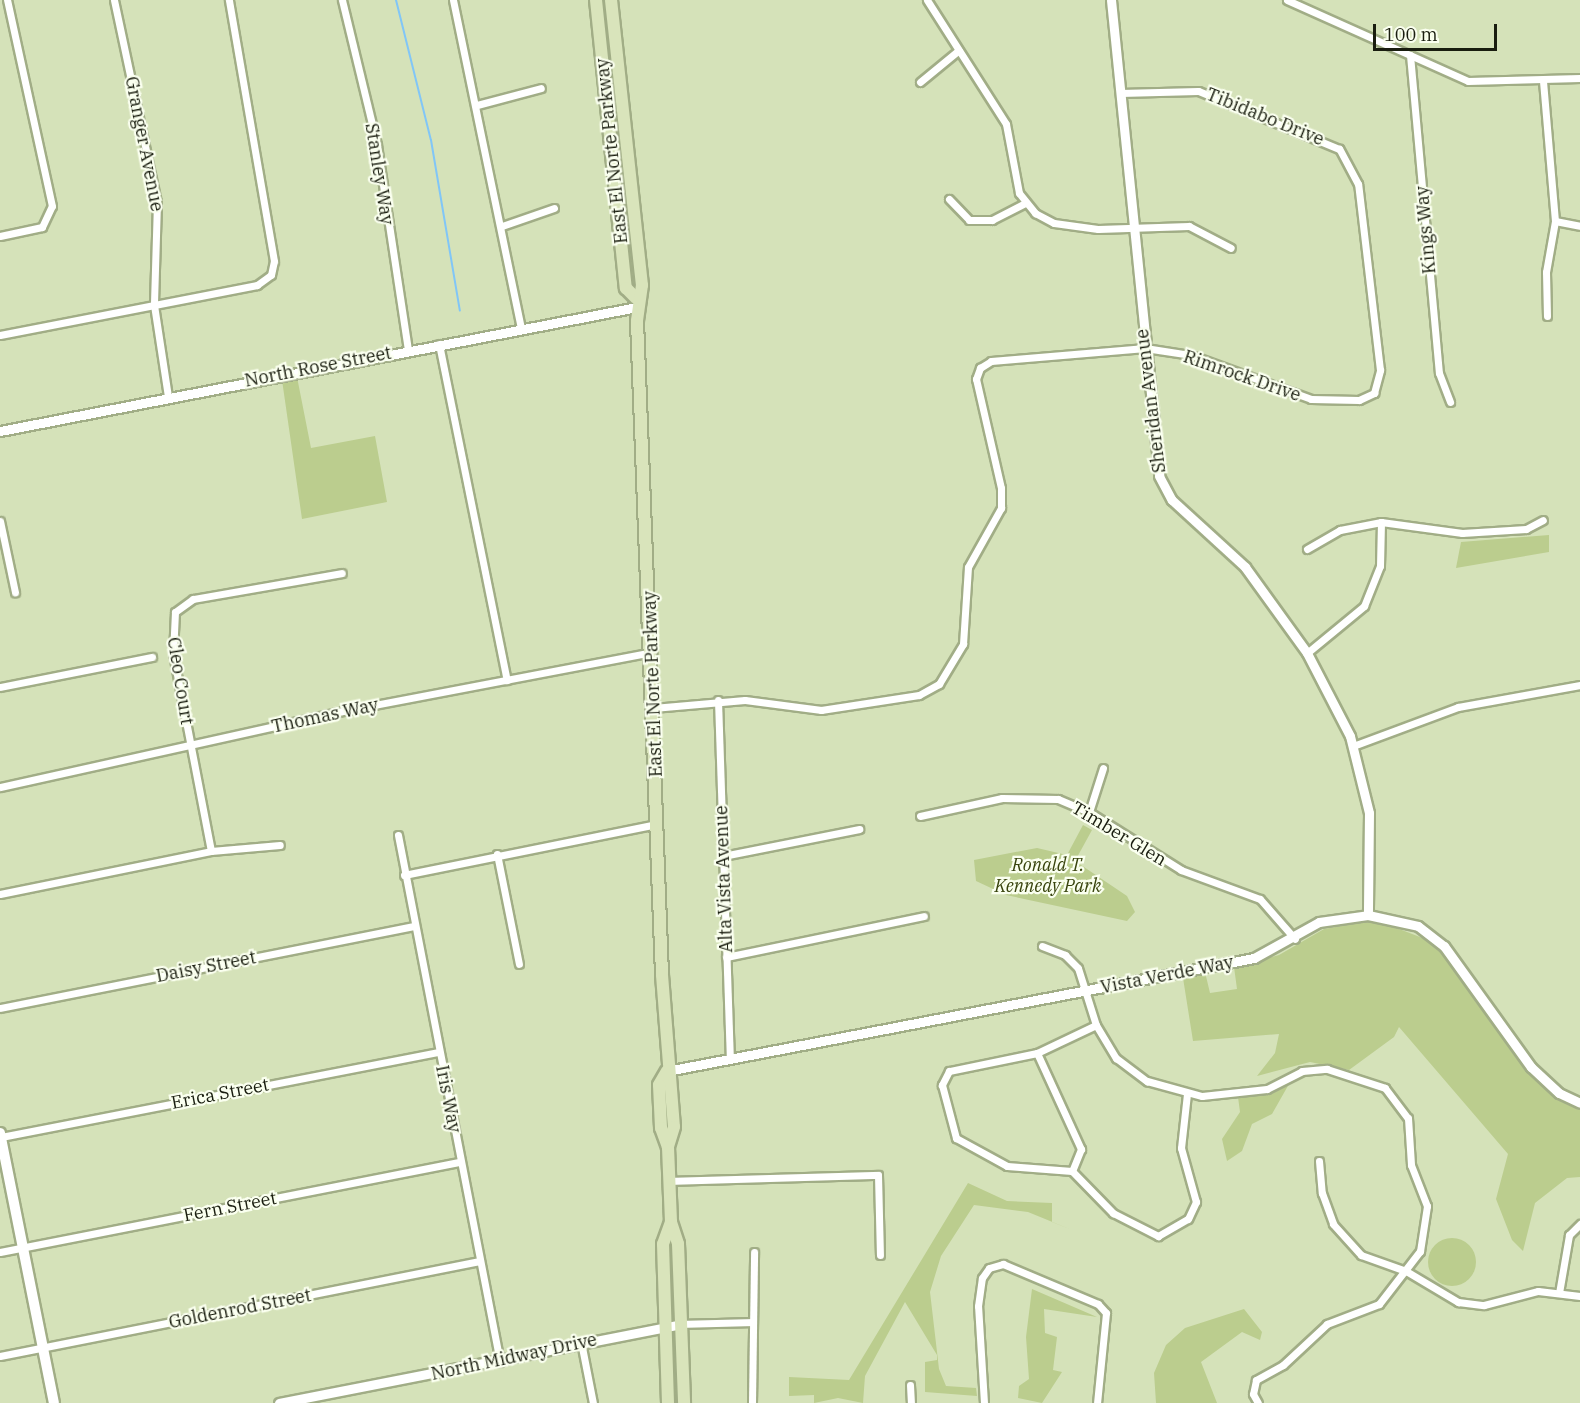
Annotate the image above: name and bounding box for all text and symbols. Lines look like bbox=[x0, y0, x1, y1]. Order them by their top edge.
scale bar bbox=[1376, 12, 1500, 50]
text: 100 m bbox=[1384, 23, 1438, 46]
street label: East El Norte Parkway bbox=[592, 57, 632, 245]
street label: Granger Avenue bbox=[120, 75, 168, 213]
street label: Tibidabo Drive bbox=[1203, 84, 1327, 150]
street label: Stanley Way bbox=[360, 122, 398, 226]
street label: Kings Way bbox=[1411, 185, 1441, 275]
street label: Sheridan Avenue bbox=[1131, 328, 1171, 474]
street label: North Rose Street bbox=[243, 342, 393, 392]
street label: Rimrock Drive bbox=[1181, 346, 1303, 406]
street label: East El Norte Parkway bbox=[639, 590, 667, 778]
street label: Cleo Court bbox=[162, 636, 198, 726]
street label: Thomas Way bbox=[270, 694, 380, 738]
street label: Timber Glen bbox=[1068, 797, 1170, 871]
street label: Alta Vista Avenue bbox=[711, 805, 737, 953]
park label: Ronald T. Kennedy Park bbox=[995, 855, 1101, 898]
street label: Daisy Street bbox=[154, 947, 258, 987]
street label: Vista Verde Way bbox=[1099, 951, 1235, 999]
street label: Iris Way bbox=[431, 1063, 465, 1135]
street label: Erica Street bbox=[169, 1074, 271, 1114]
street label: Fern Street bbox=[182, 1187, 278, 1227]
street label: Goldenrod Street bbox=[167, 1285, 313, 1333]
street label: North Midway Drive bbox=[429, 1329, 599, 1385]

